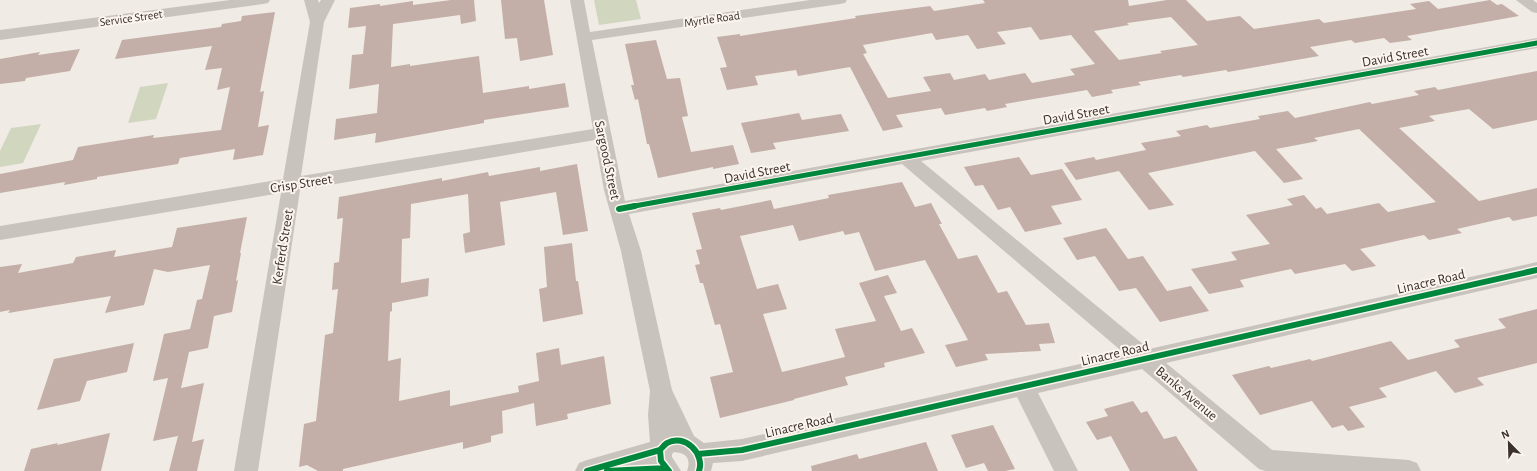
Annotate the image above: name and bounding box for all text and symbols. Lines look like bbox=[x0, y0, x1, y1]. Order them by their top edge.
street label: Service Street bbox=[99, 8, 163, 28]
street label: Myrtle Road bbox=[683, 9, 741, 30]
street label: David Street bbox=[1361, 44, 1430, 70]
street label: David Street bbox=[1042, 102, 1111, 128]
street label: Sargood Street bbox=[592, 119, 622, 201]
street label: David Street bbox=[723, 160, 792, 186]
street label: Crisp Street bbox=[269, 172, 334, 196]
street label: Kerferd Street bbox=[270, 208, 296, 286]
street label: Linacre Road bbox=[1396, 267, 1467, 297]
street label: Linacre Road bbox=[1080, 339, 1151, 369]
street label: Banks Avenue bbox=[1153, 364, 1220, 423]
street label: Linacre Road bbox=[764, 411, 835, 441]
north arrow bbox=[1489, 423, 1529, 463]
text: N bbox=[1500, 428, 1511, 441]

